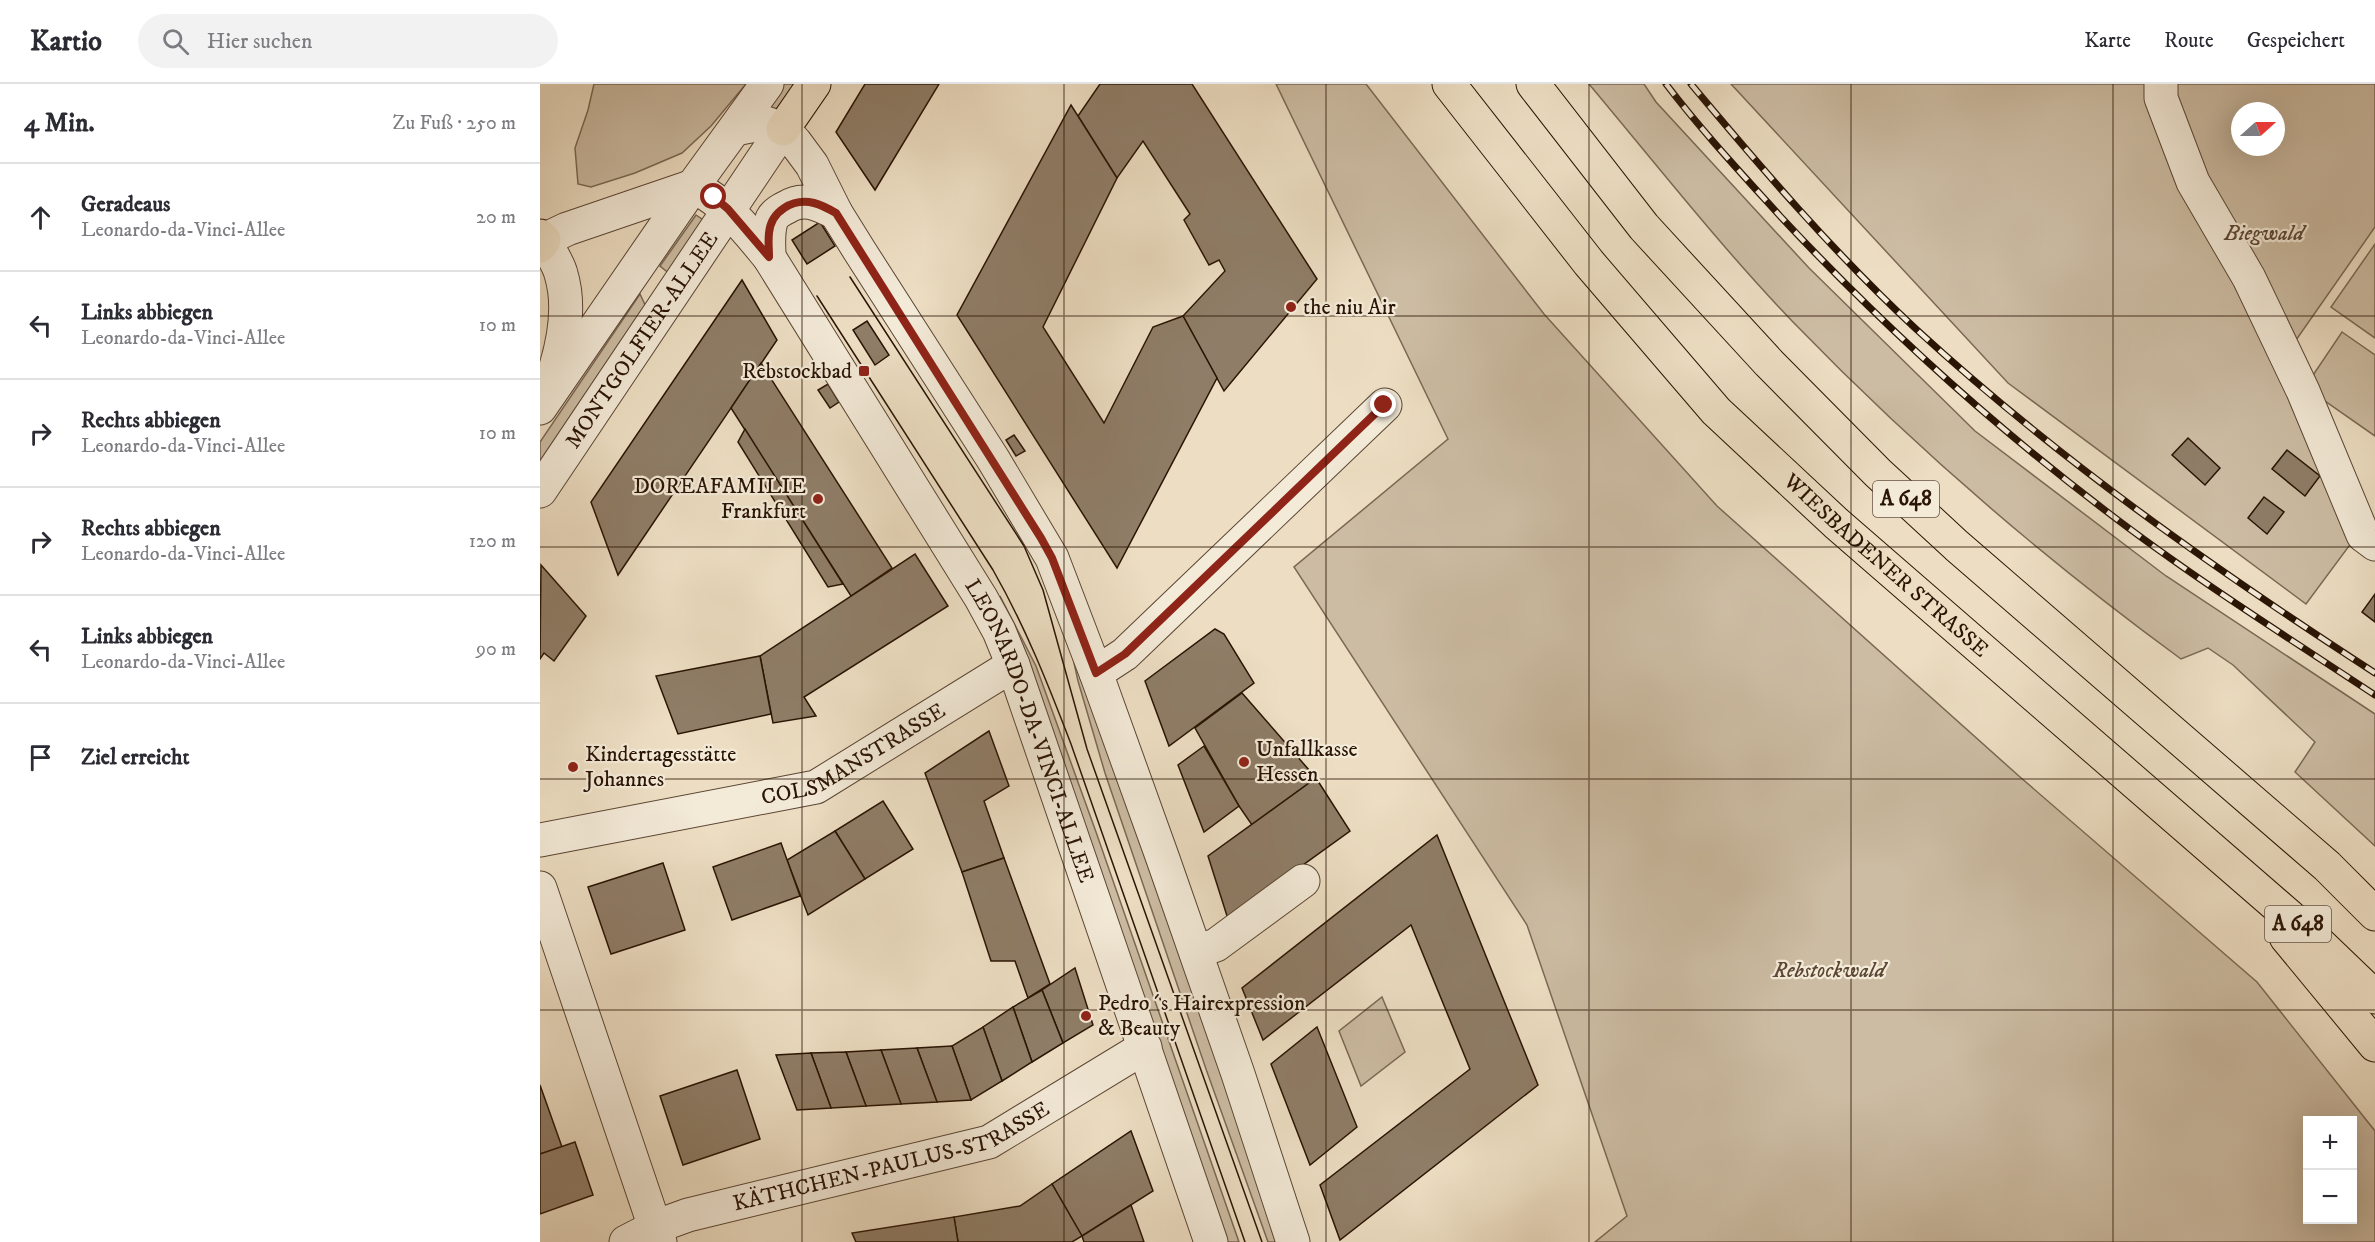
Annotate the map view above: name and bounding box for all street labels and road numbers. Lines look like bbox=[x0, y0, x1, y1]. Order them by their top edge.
street label: MONTGOLFIER-ALLEE bbox=[559, 226, 724, 453]
street label: WIESBADENER STRASSE bbox=[1777, 467, 1994, 663]
road number: A 648 bbox=[1873, 481, 1939, 517]
street label: LEONARDO-DA-VINCI-ALLEE bbox=[959, 574, 1100, 886]
street label: COLSMANSTRASSE bbox=[759, 697, 950, 811]
road number: A 648 bbox=[2265, 906, 2331, 942]
street label: KÄTHCHEN-PAULUS-STRASSE bbox=[730, 1095, 1054, 1217]

